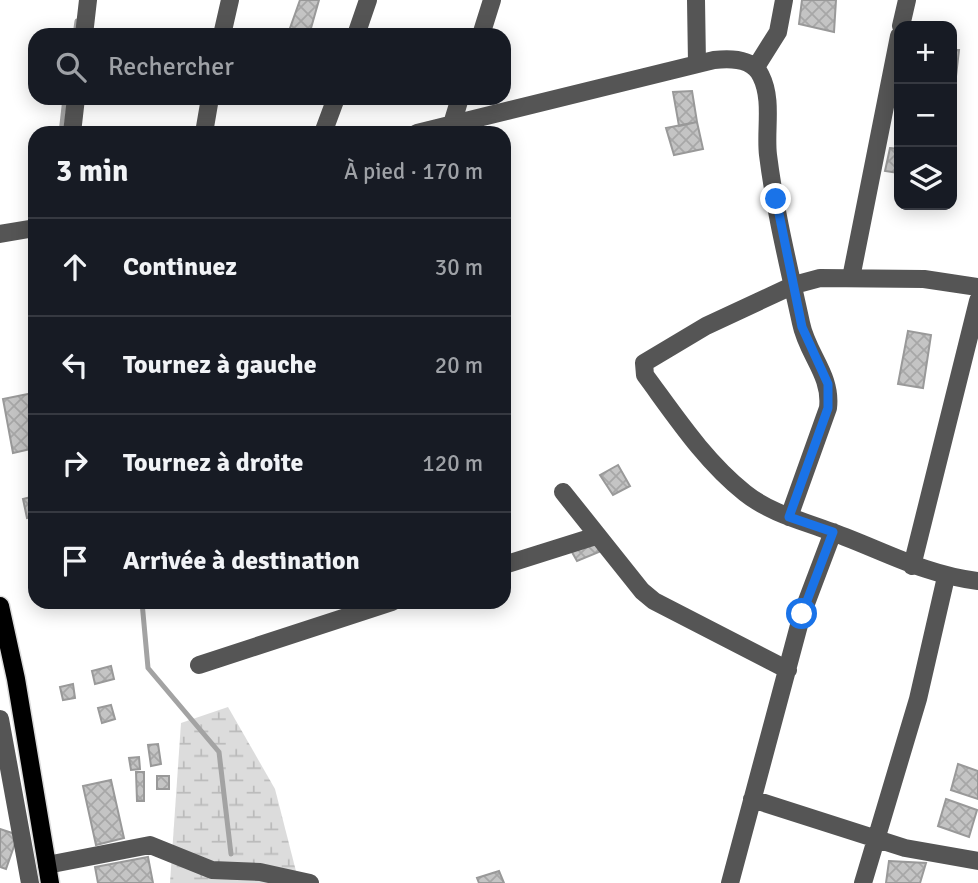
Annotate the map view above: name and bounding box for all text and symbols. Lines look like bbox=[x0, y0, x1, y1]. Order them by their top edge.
map controls bbox=[894, 21, 957, 210]
button: + bbox=[894, 21, 957, 84]
search box bbox=[28, 28, 511, 105]
icon: search bbox=[52, 48, 90, 86]
text: Rechercher bbox=[108, 51, 234, 83]
button: − bbox=[894, 84, 957, 147]
button: layers bbox=[894, 147, 957, 210]
text: 3 min bbox=[56, 153, 128, 190]
text: À pied · 170 m bbox=[344, 157, 483, 186]
route end bbox=[760, 183, 791, 214]
icon: ahead bbox=[56, 248, 94, 286]
text: Continuez bbox=[123, 251, 237, 283]
text: 30 m bbox=[435, 253, 483, 282]
icon: left bbox=[56, 346, 94, 384]
text: Tournez à gauche bbox=[123, 349, 317, 381]
text: 20 m bbox=[435, 351, 483, 380]
icon: right bbox=[56, 444, 94, 482]
text: Tournez à droite bbox=[123, 447, 303, 479]
text: 120 m bbox=[422, 449, 483, 478]
icon: arrive bbox=[56, 542, 94, 580]
text: Arrivée à destination bbox=[123, 545, 360, 577]
route start bbox=[786, 598, 817, 629]

